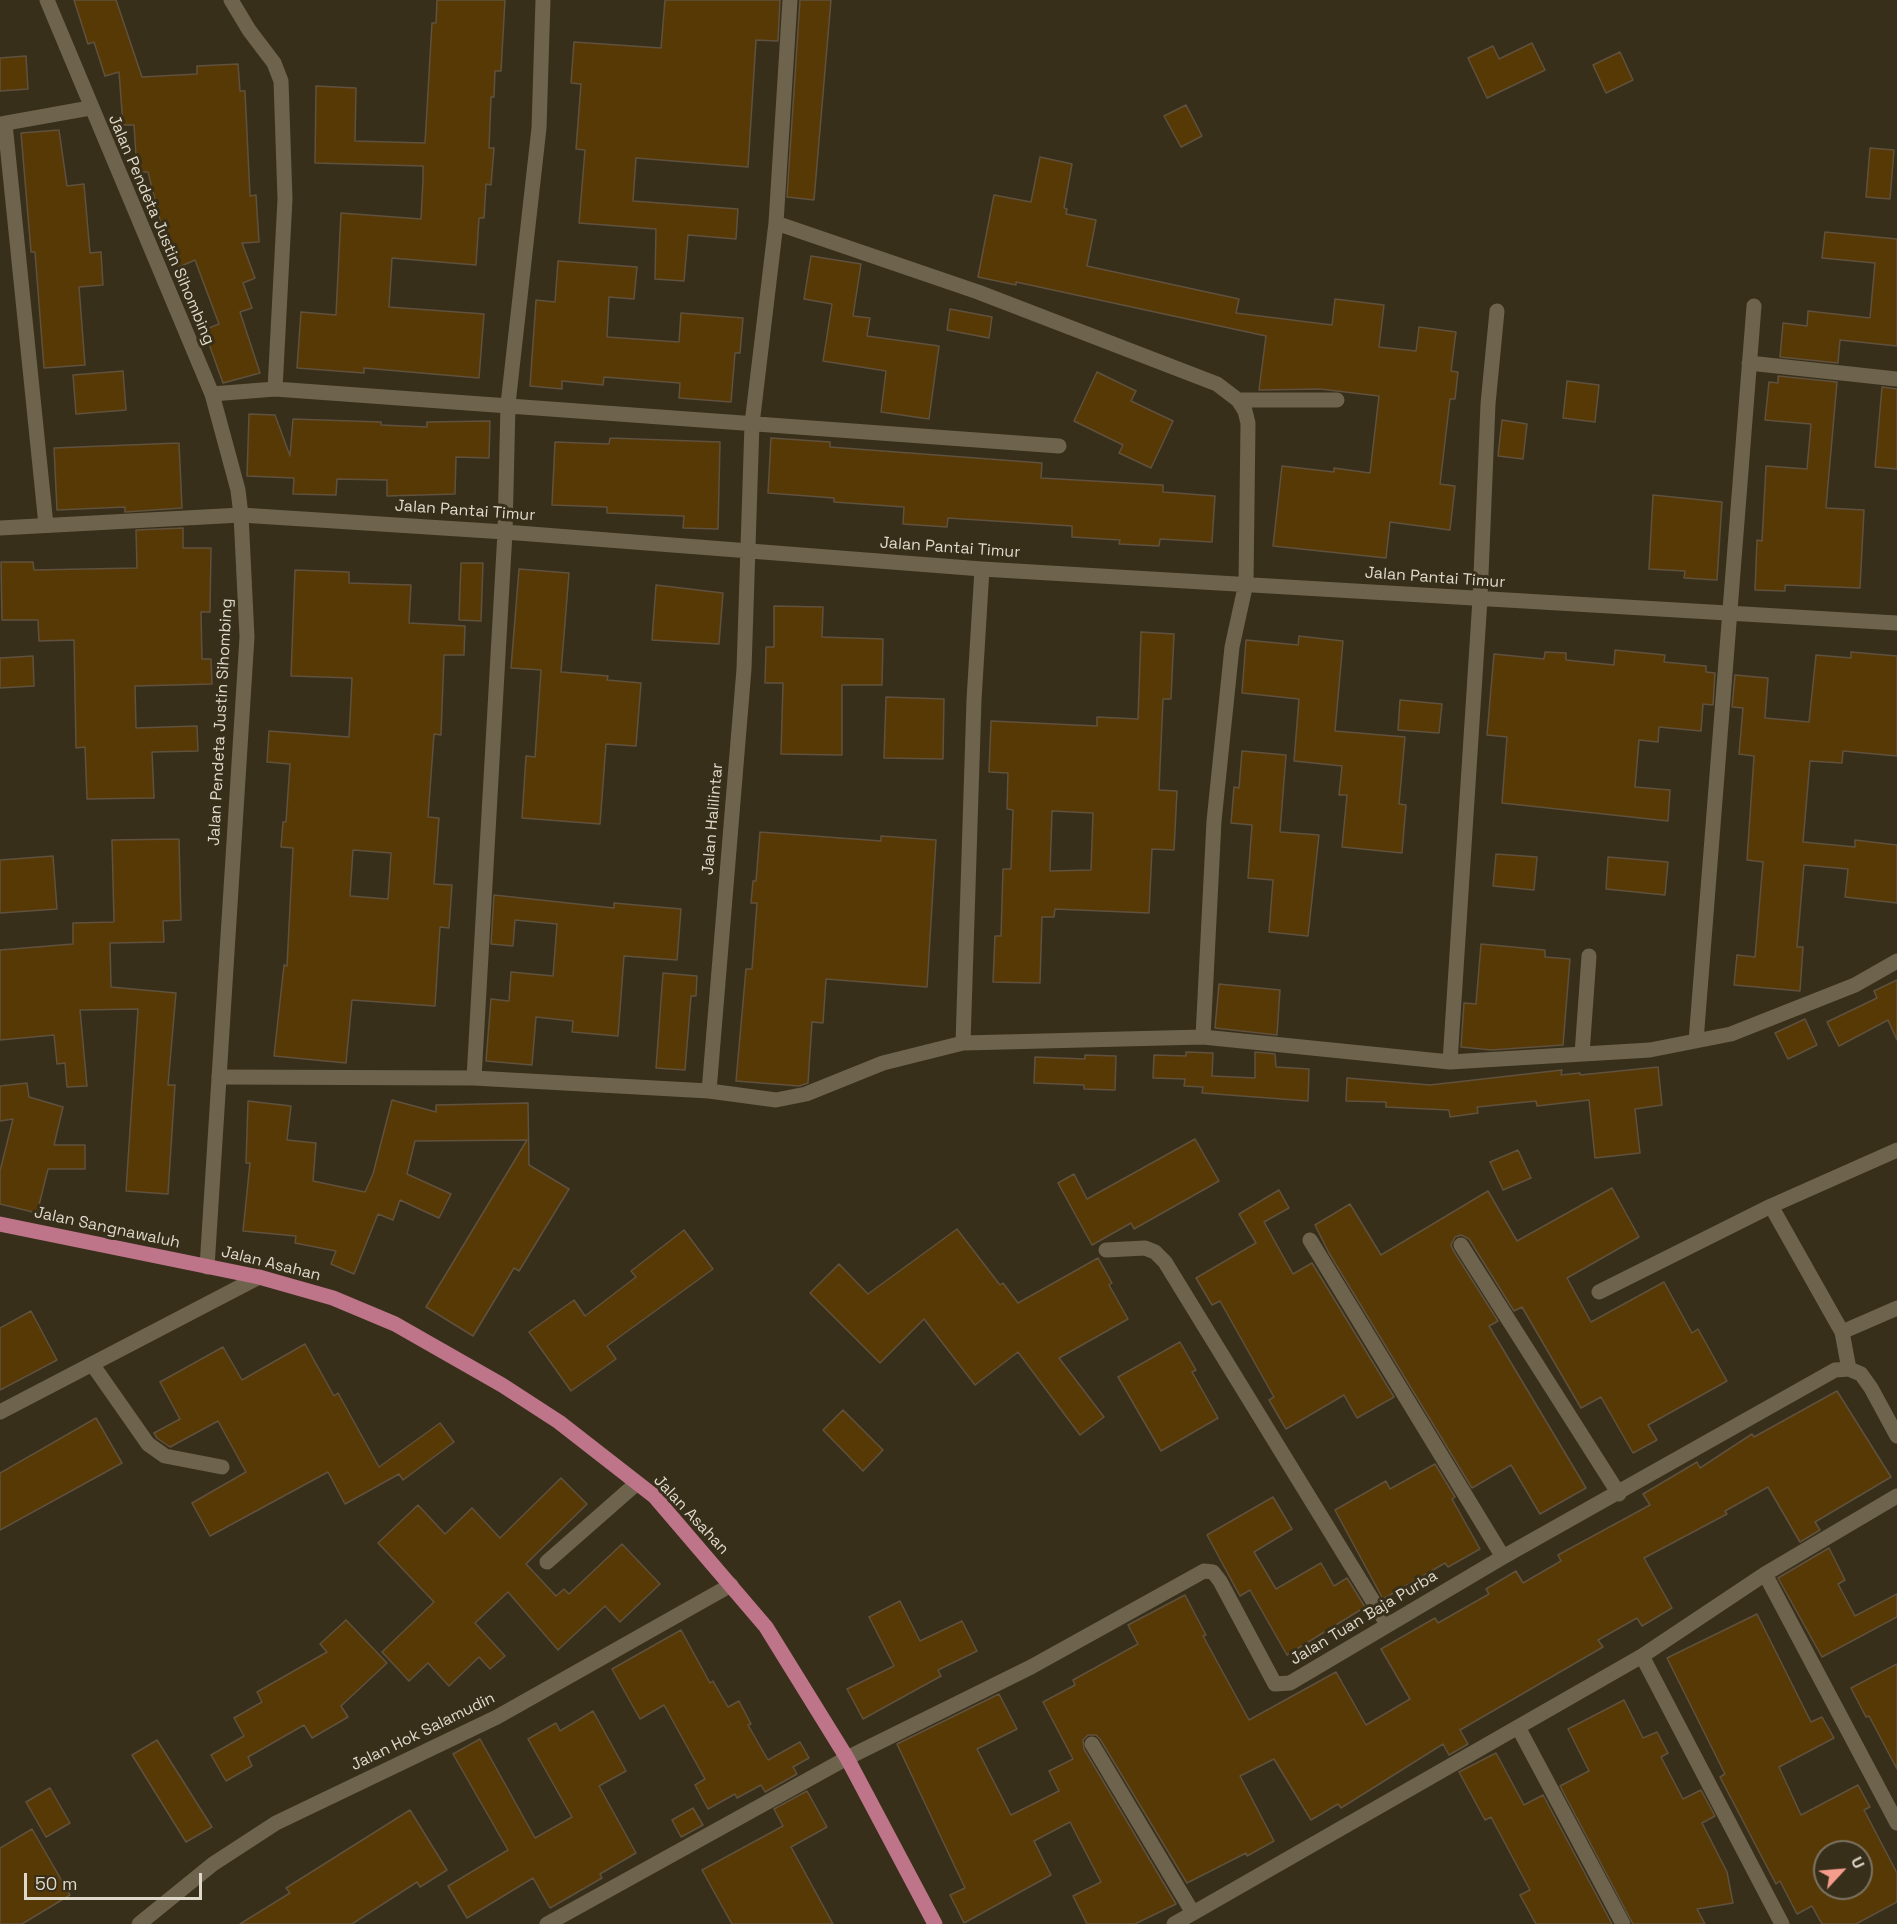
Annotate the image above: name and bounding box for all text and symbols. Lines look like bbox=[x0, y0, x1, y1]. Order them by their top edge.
street label: Jalan Pendeta Justin Sihombing bbox=[104, 112, 218, 348]
street label: Jalan Pantai Timur bbox=[394, 497, 536, 525]
street label: Jalan Pantai Timur bbox=[879, 534, 1021, 562]
street label: Jalan Pantai Timur bbox=[1364, 564, 1506, 592]
street label: Jalan Pendeta Justin Sihombing bbox=[205, 598, 237, 846]
street label: Jalan Halilintar bbox=[699, 762, 727, 876]
street label: Jalan Sangnawaluh bbox=[32, 1203, 182, 1253]
street label: Jalan Asahan bbox=[219, 1242, 323, 1286]
street label: Jalan Asahan bbox=[649, 1471, 733, 1559]
street label: Jalan Tuan Baja Purba bbox=[1287, 1566, 1441, 1670]
street label: Jalan Hok Salamudin bbox=[348, 1689, 498, 1775]
north arrow bbox=[1813, 1840, 1873, 1900]
text: U bbox=[1846, 1853, 1870, 1872]
scale bar bbox=[27, 1861, 206, 1899]
text: 50 m bbox=[35, 1872, 77, 1895]

